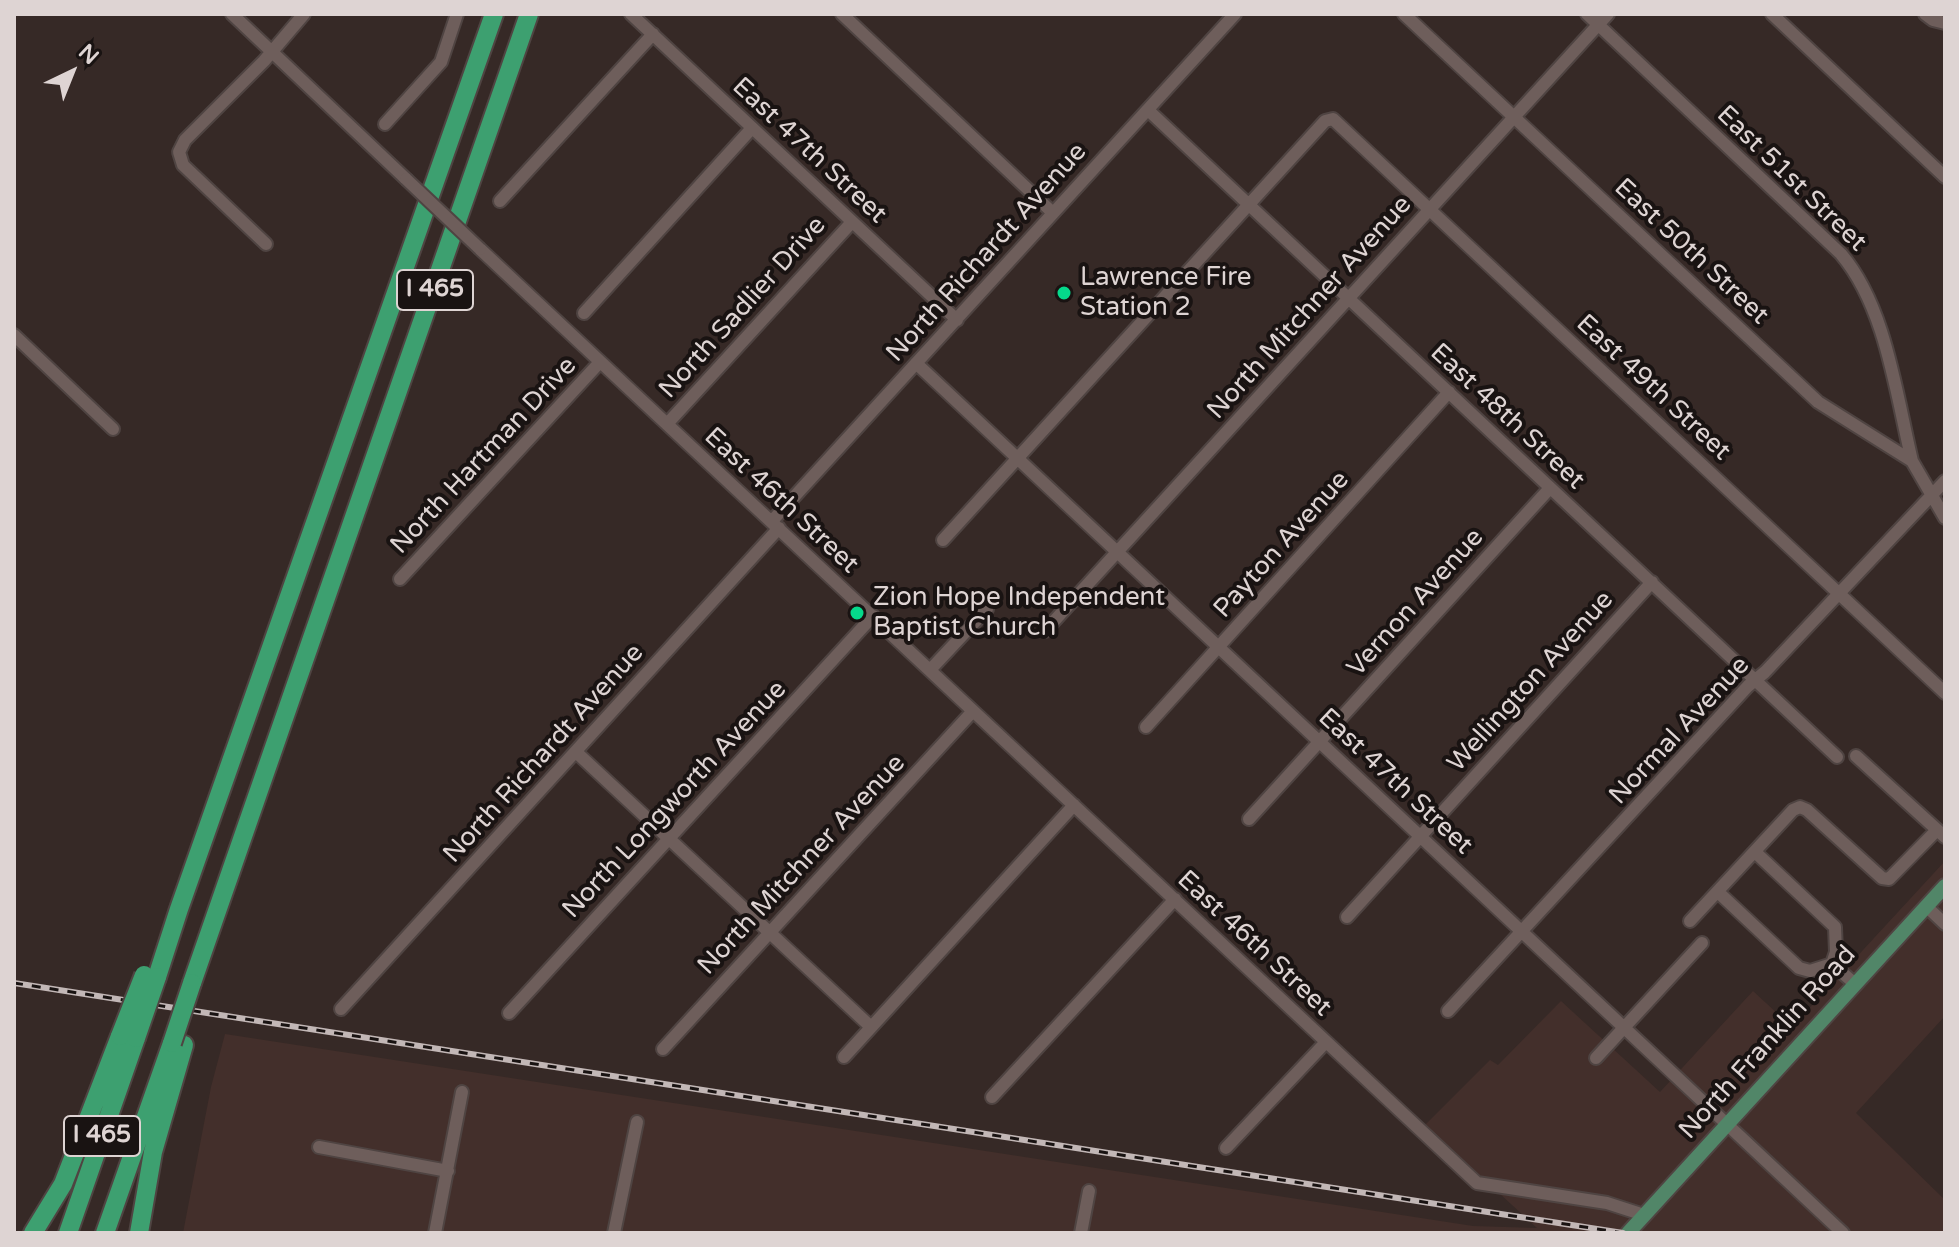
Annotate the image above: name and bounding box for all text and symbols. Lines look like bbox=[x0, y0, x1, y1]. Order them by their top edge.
north arrow bbox=[32, 32, 112, 112]
text: N bbox=[73, 39, 104, 70]
street label: East 47th Street bbox=[725, 72, 893, 230]
street label: East 51st Street bbox=[1710, 100, 1872, 258]
street label: North Richardt Avenue bbox=[880, 137, 1094, 369]
street label: East 50th Street bbox=[1607, 173, 1775, 331]
street label: North Mitchner Avenue bbox=[1201, 190, 1419, 426]
street label: North Sadlier Drive bbox=[653, 211, 833, 405]
place label: Lawrence Fire Station 2 bbox=[1080, 262, 1252, 324]
road number: I 465 bbox=[397, 270, 473, 310]
marker: Lawrence Fire Station 2 bbox=[1055, 284, 1073, 302]
street label: East 49th Street bbox=[1569, 309, 1737, 467]
street label: East 48th Street bbox=[1423, 338, 1591, 496]
street label: North Hartman Drive bbox=[385, 351, 583, 561]
street label: East 46th Street bbox=[697, 422, 865, 580]
street label: Payton Avenue bbox=[1208, 465, 1356, 625]
street label: Vernon Avenue bbox=[1341, 522, 1491, 684]
place label: Zion Hope Independent Baptist Church bbox=[873, 582, 1165, 644]
street label: Wellington Avenue bbox=[1442, 585, 1620, 779]
marker: Zion Hope Independent Baptist Church bbox=[848, 604, 866, 622]
street label: North Richardt Avenue bbox=[437, 638, 651, 870]
street label: Normal Avenue bbox=[1603, 650, 1757, 812]
street label: North Longworth Avenue bbox=[557, 675, 793, 925]
street label: East 47th Street bbox=[1311, 703, 1479, 861]
street label: North Mitchner Avenue bbox=[692, 748, 912, 982]
street label: East 46th Street bbox=[1170, 865, 1338, 1023]
street label: North Franklin Road bbox=[1673, 940, 1863, 1146]
road number: I 465 bbox=[64, 1116, 140, 1156]

